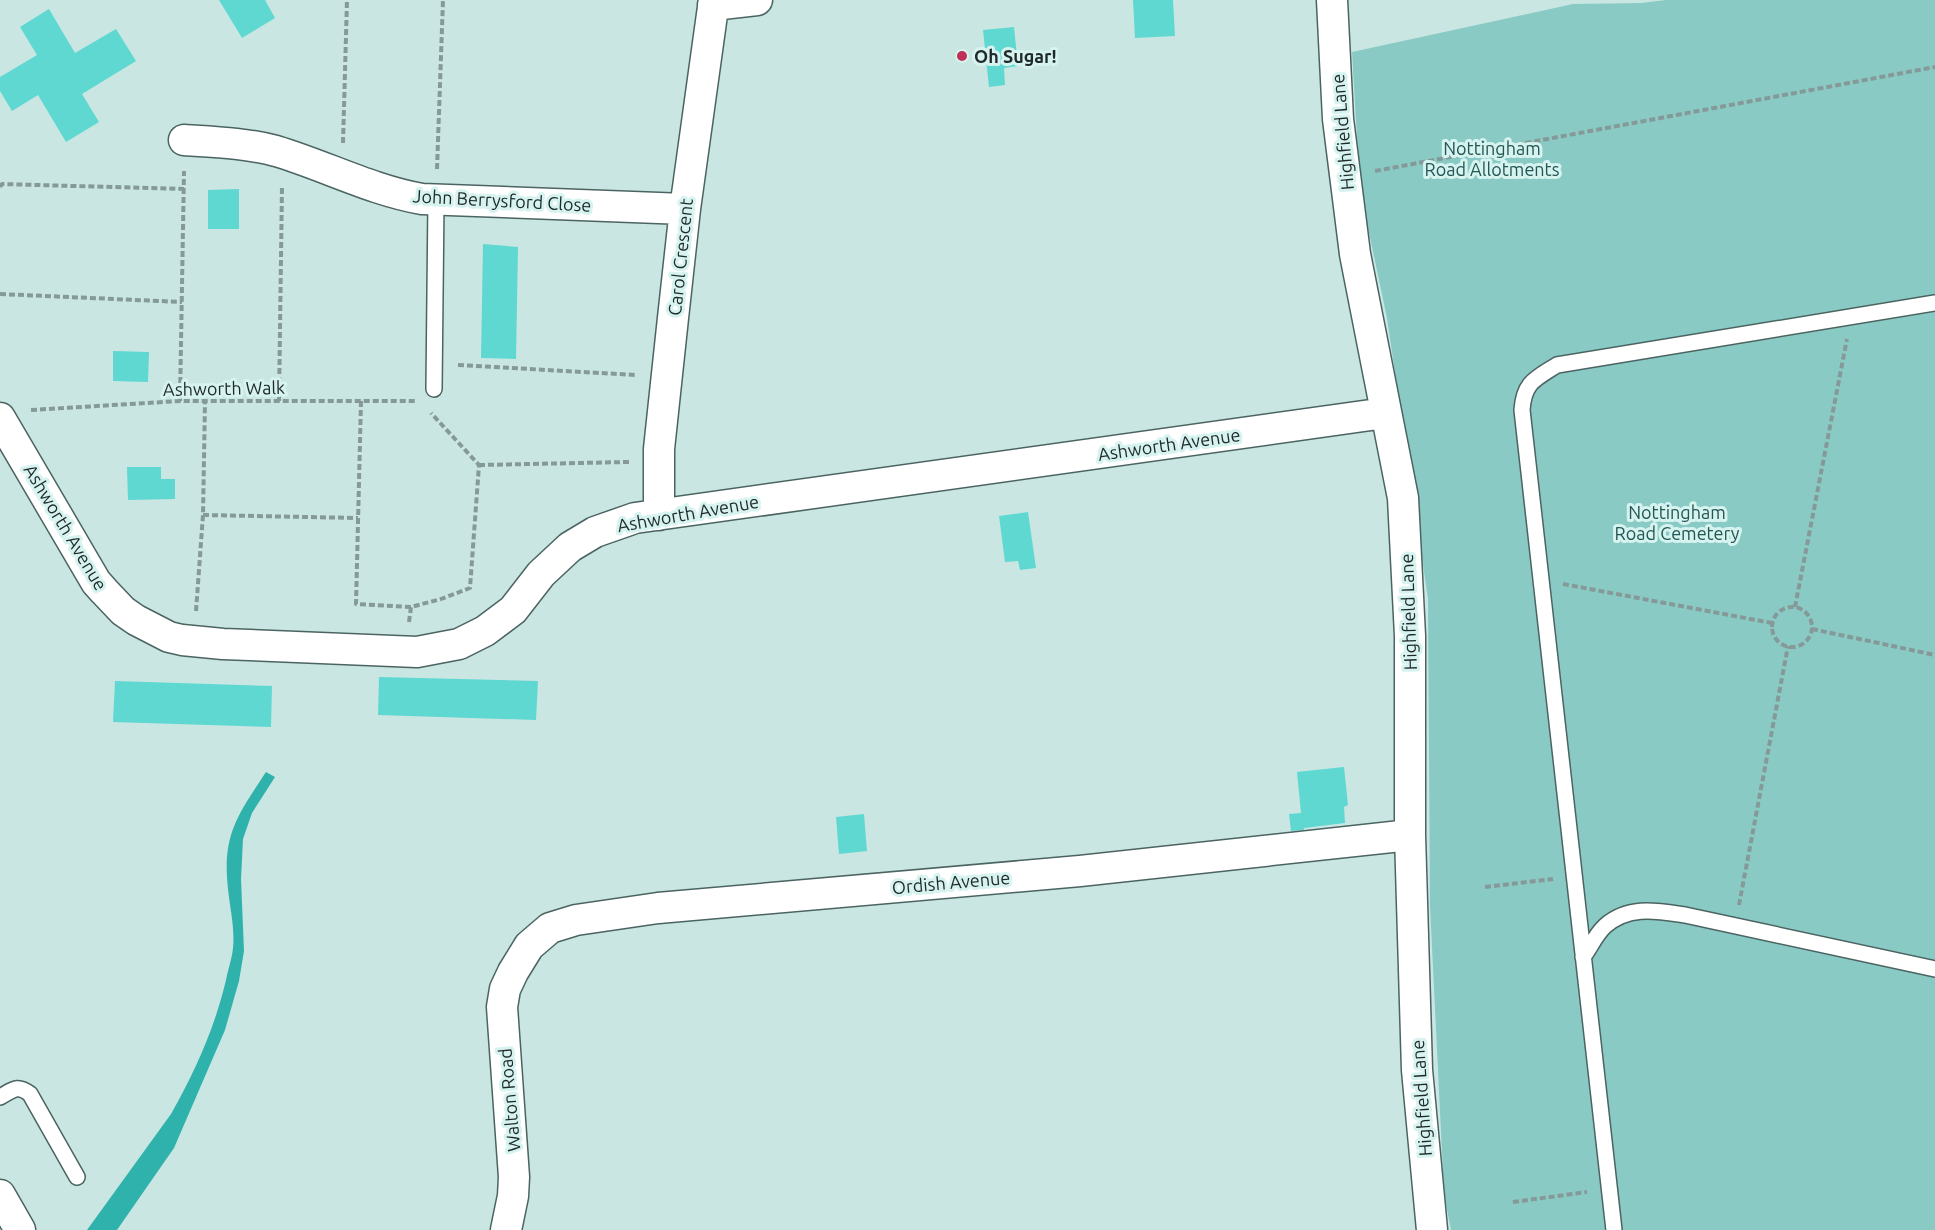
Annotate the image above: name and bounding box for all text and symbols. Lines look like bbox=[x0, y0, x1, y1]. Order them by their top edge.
place label: Oh Sugar! bbox=[974, 46, 1057, 66]
marker: Oh Sugar! bbox=[955, 49, 969, 63]
street label: Highfield Lane bbox=[1327, 73, 1357, 191]
park label: Nottingham Road Allotments bbox=[1425, 138, 1560, 179]
street label: John Berrysford Close bbox=[412, 185, 592, 215]
street label: Carol Crescent bbox=[664, 197, 696, 317]
street label: Ashworth Walk bbox=[163, 377, 285, 399]
street label: Ashworth Avenue bbox=[1097, 424, 1241, 464]
street label: Ashworth Avenue bbox=[20, 460, 112, 594]
street label: Ashworth Avenue bbox=[616, 491, 760, 535]
park label: Nottingham Road Cemetery bbox=[1615, 502, 1740, 543]
street label: Highfield Lane bbox=[1396, 553, 1420, 671]
street label: Ordish Avenue bbox=[891, 867, 1011, 897]
street label: Highfield Lane bbox=[1407, 1039, 1435, 1157]
street label: Walton Road bbox=[495, 1047, 523, 1153]

